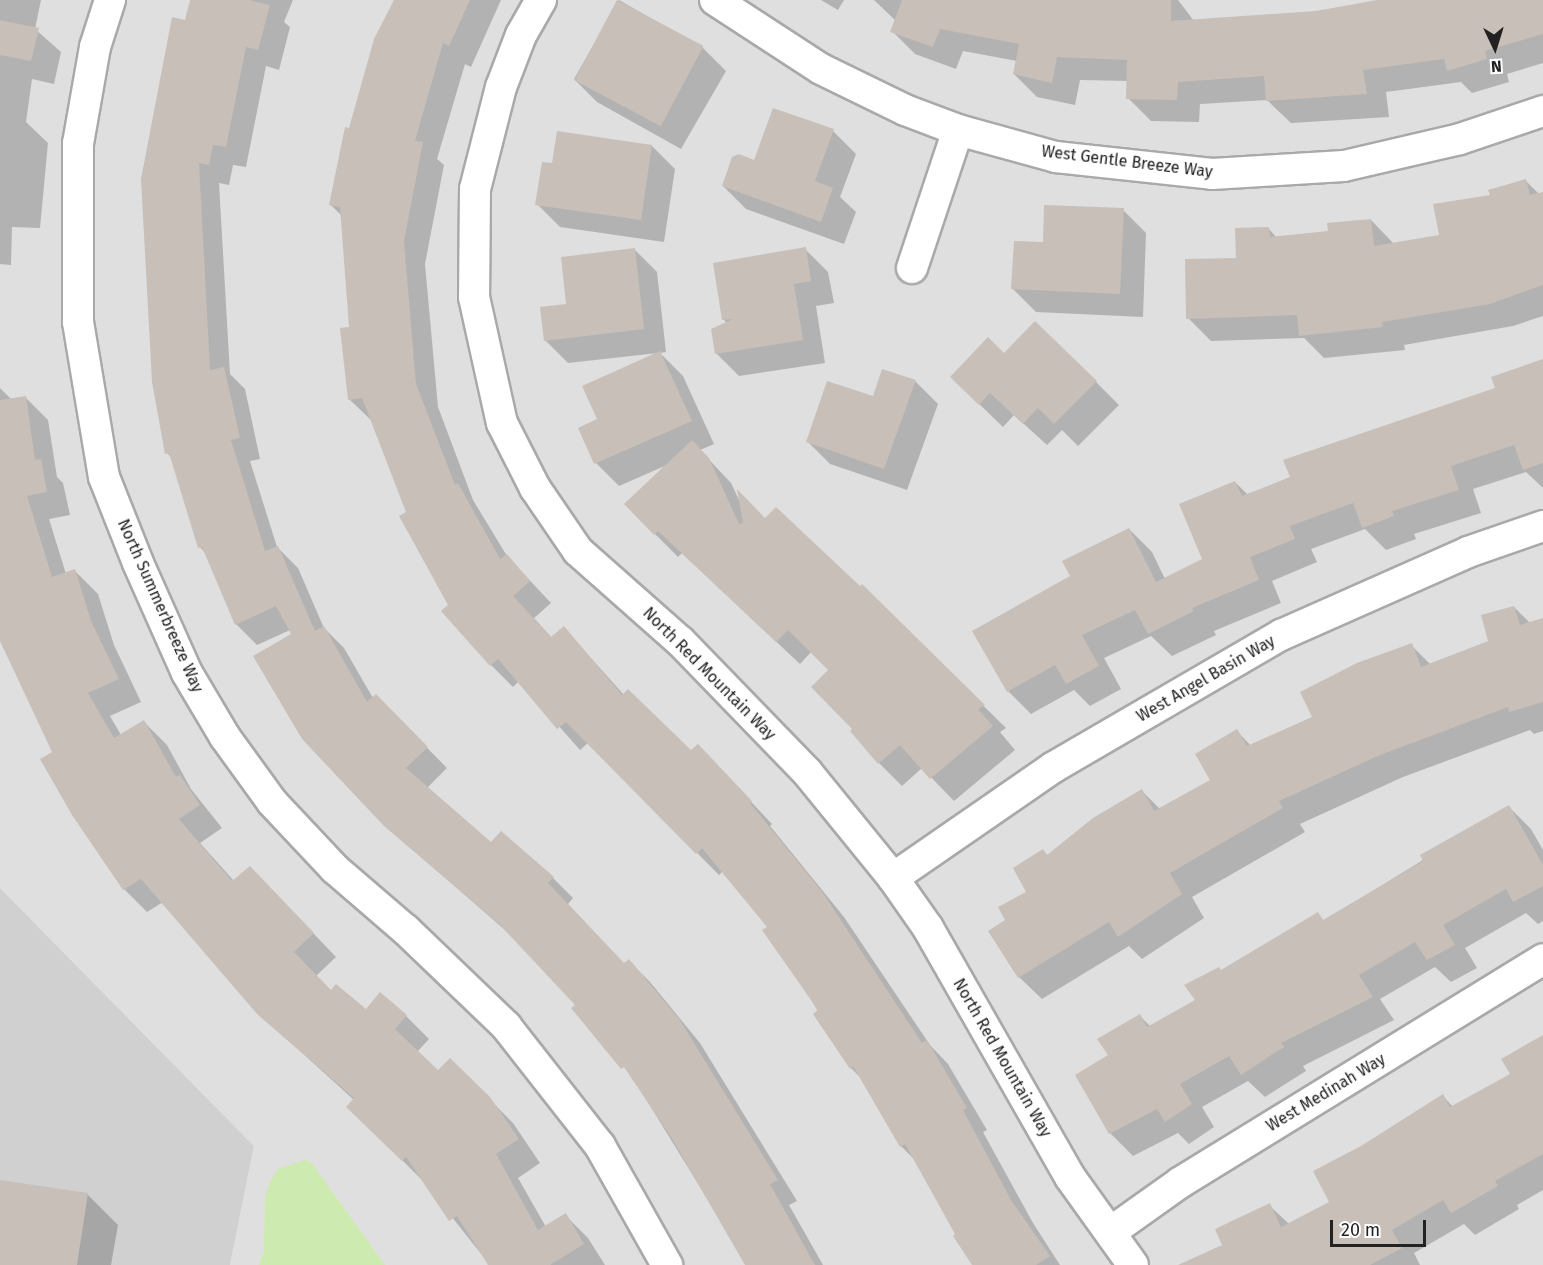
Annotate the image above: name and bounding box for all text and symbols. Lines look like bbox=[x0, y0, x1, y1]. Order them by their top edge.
north arrow bbox=[1465, 18, 1525, 78]
text: N bbox=[1490, 57, 1502, 76]
street label: West Gentle Breeze Way bbox=[1040, 142, 1214, 182]
street label: North Summerbreeze Way bbox=[113, 516, 207, 696]
street label: North Red Mountain Way bbox=[639, 604, 779, 744]
street label: West Angel Basin Way bbox=[1133, 632, 1279, 726]
street label: North Red Mountain Way bbox=[949, 975, 1055, 1141]
street label: West Medinah Way bbox=[1263, 1050, 1389, 1136]
scale bar bbox=[1333, 1208, 1429, 1246]
text: 20 m bbox=[1341, 1219, 1380, 1241]

